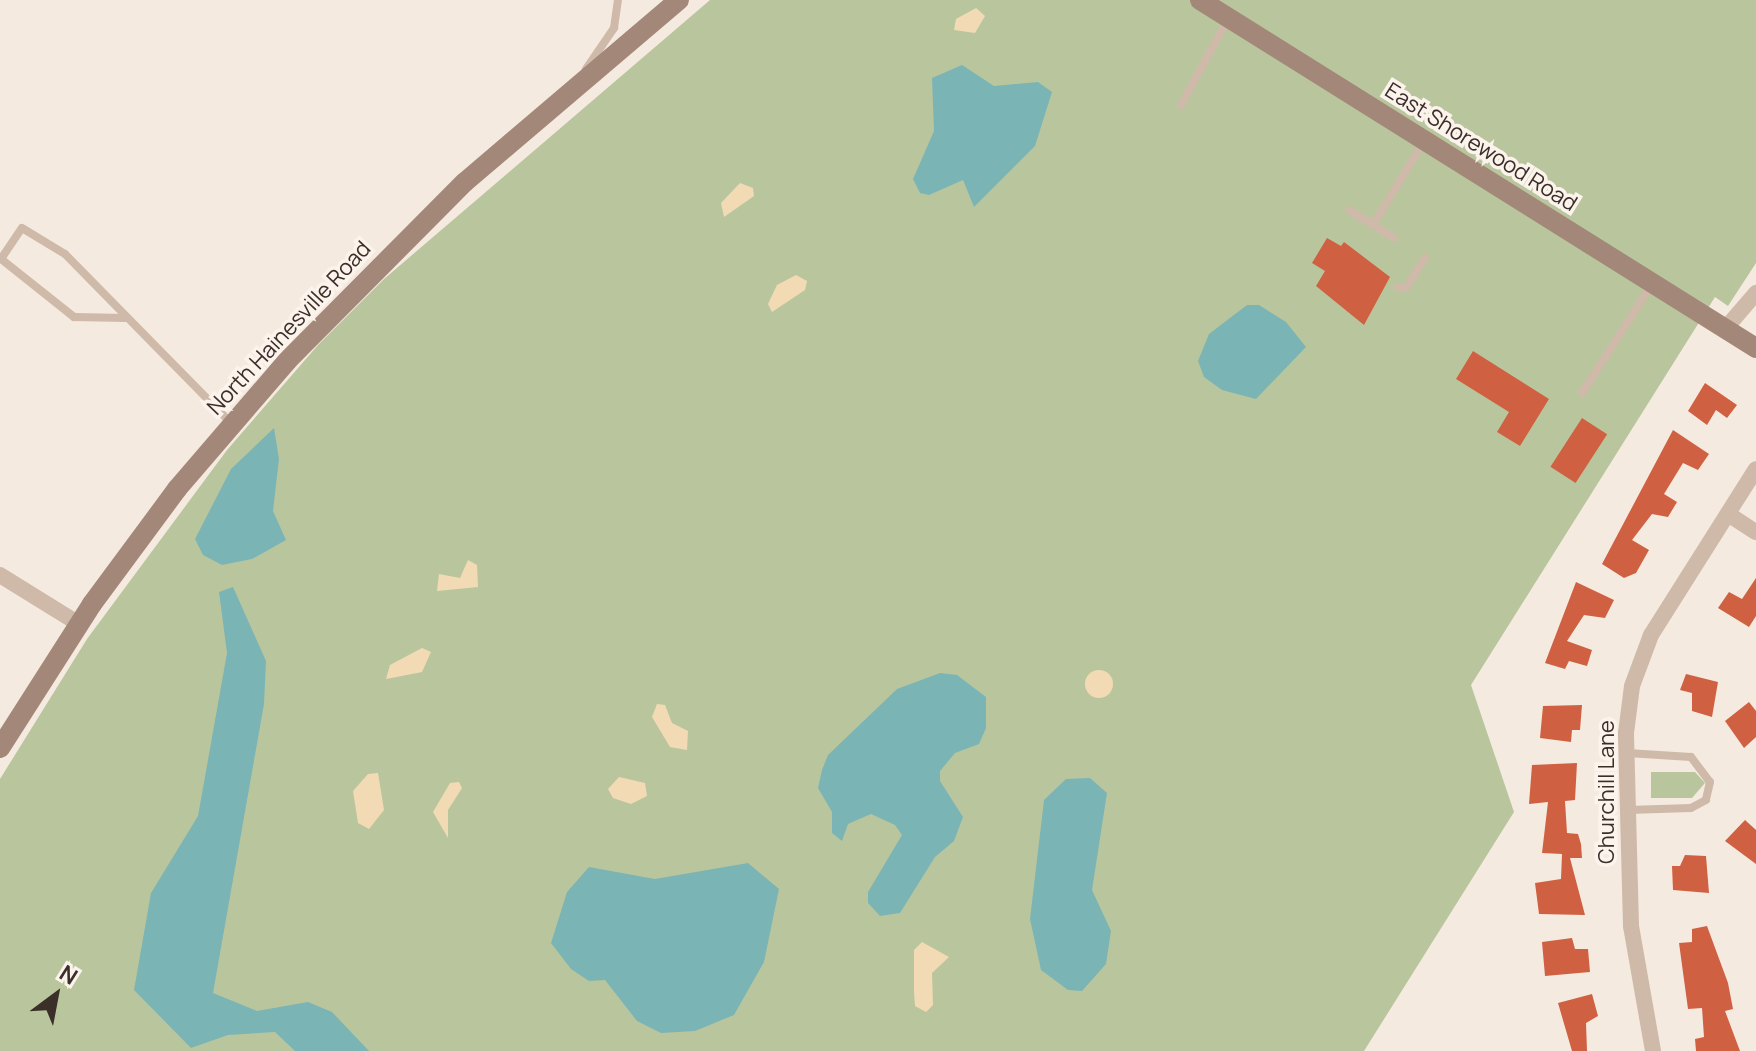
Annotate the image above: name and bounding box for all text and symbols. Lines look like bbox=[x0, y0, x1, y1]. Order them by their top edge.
street label: East Shorewood Road bbox=[1380, 77, 1582, 217]
street label: North Hainesville Road bbox=[202, 236, 376, 420]
street label: Churchill Lane bbox=[1594, 720, 1620, 864]
north arrow bbox=[16, 955, 96, 1035]
text: N bbox=[54, 958, 83, 992]

